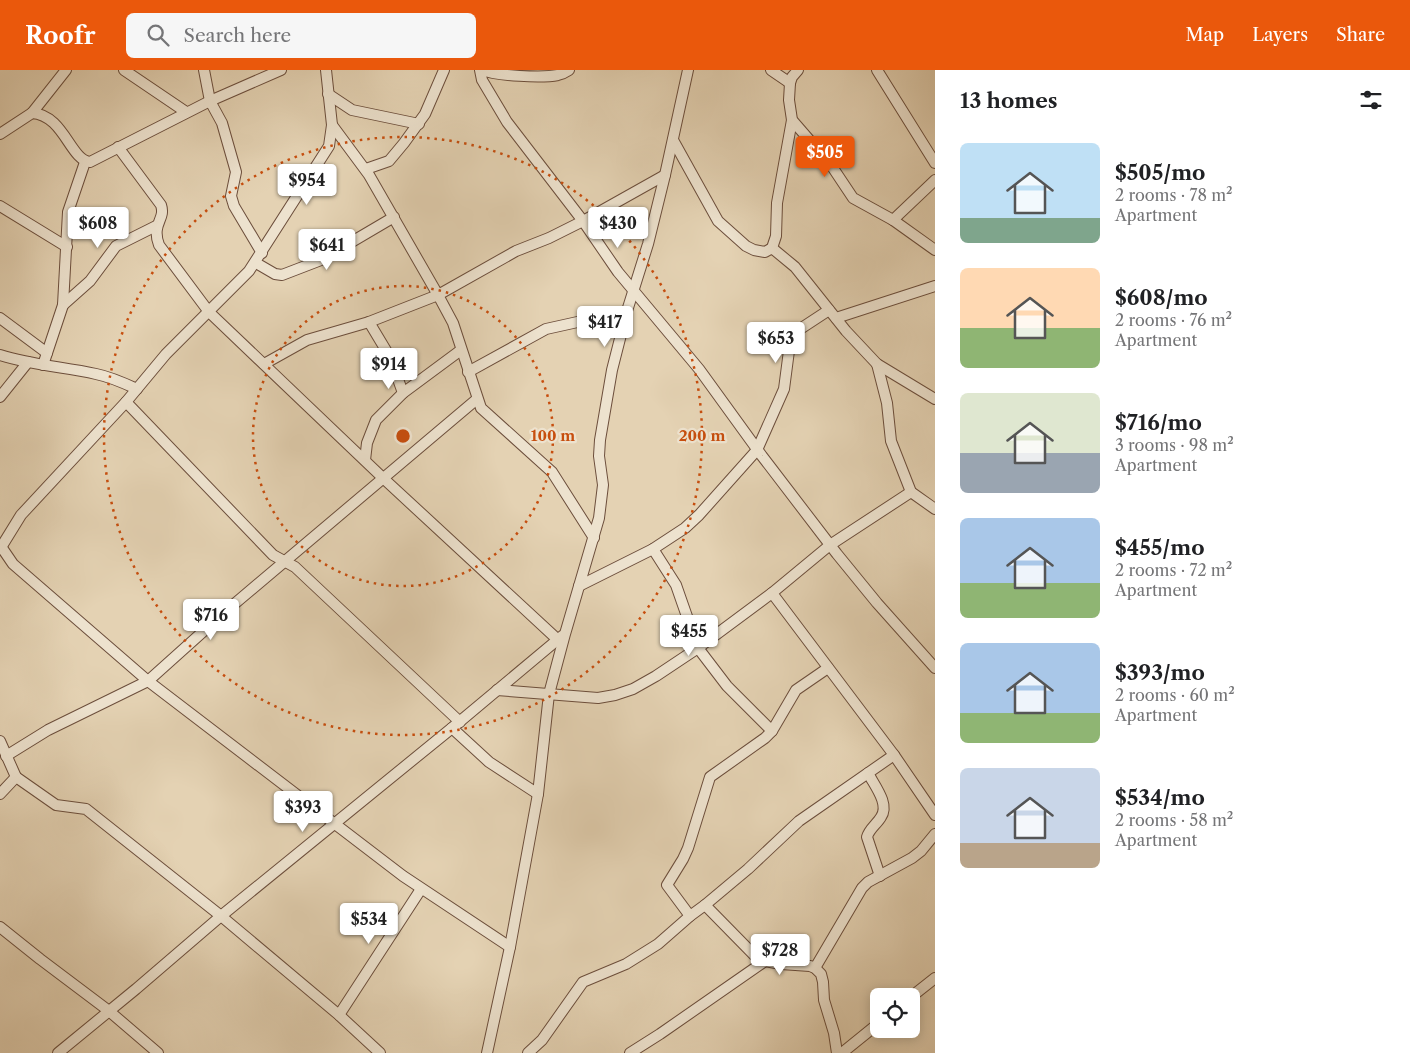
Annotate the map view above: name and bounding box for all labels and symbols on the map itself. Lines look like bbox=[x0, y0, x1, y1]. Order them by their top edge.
pin: $505 bbox=[795, 136, 855, 178]
pin: $954 bbox=[277, 164, 337, 206]
pin: $608 bbox=[68, 206, 128, 249]
pin: $430 bbox=[588, 206, 648, 249]
pin: $641 bbox=[297, 228, 357, 271]
pin: $417 bbox=[575, 306, 635, 348]
pin: $653 bbox=[746, 322, 806, 364]
pin: $914 bbox=[359, 348, 419, 390]
text: 100 m bbox=[531, 426, 575, 445]
text: 200 m bbox=[679, 426, 725, 445]
centre of rings bbox=[394, 427, 412, 445]
pin: $716 bbox=[181, 598, 241, 641]
pin: $455 bbox=[659, 614, 719, 657]
pin: $393 bbox=[273, 790, 333, 833]
pin: $534 bbox=[339, 902, 399, 945]
pin: $728 bbox=[750, 934, 810, 976]

